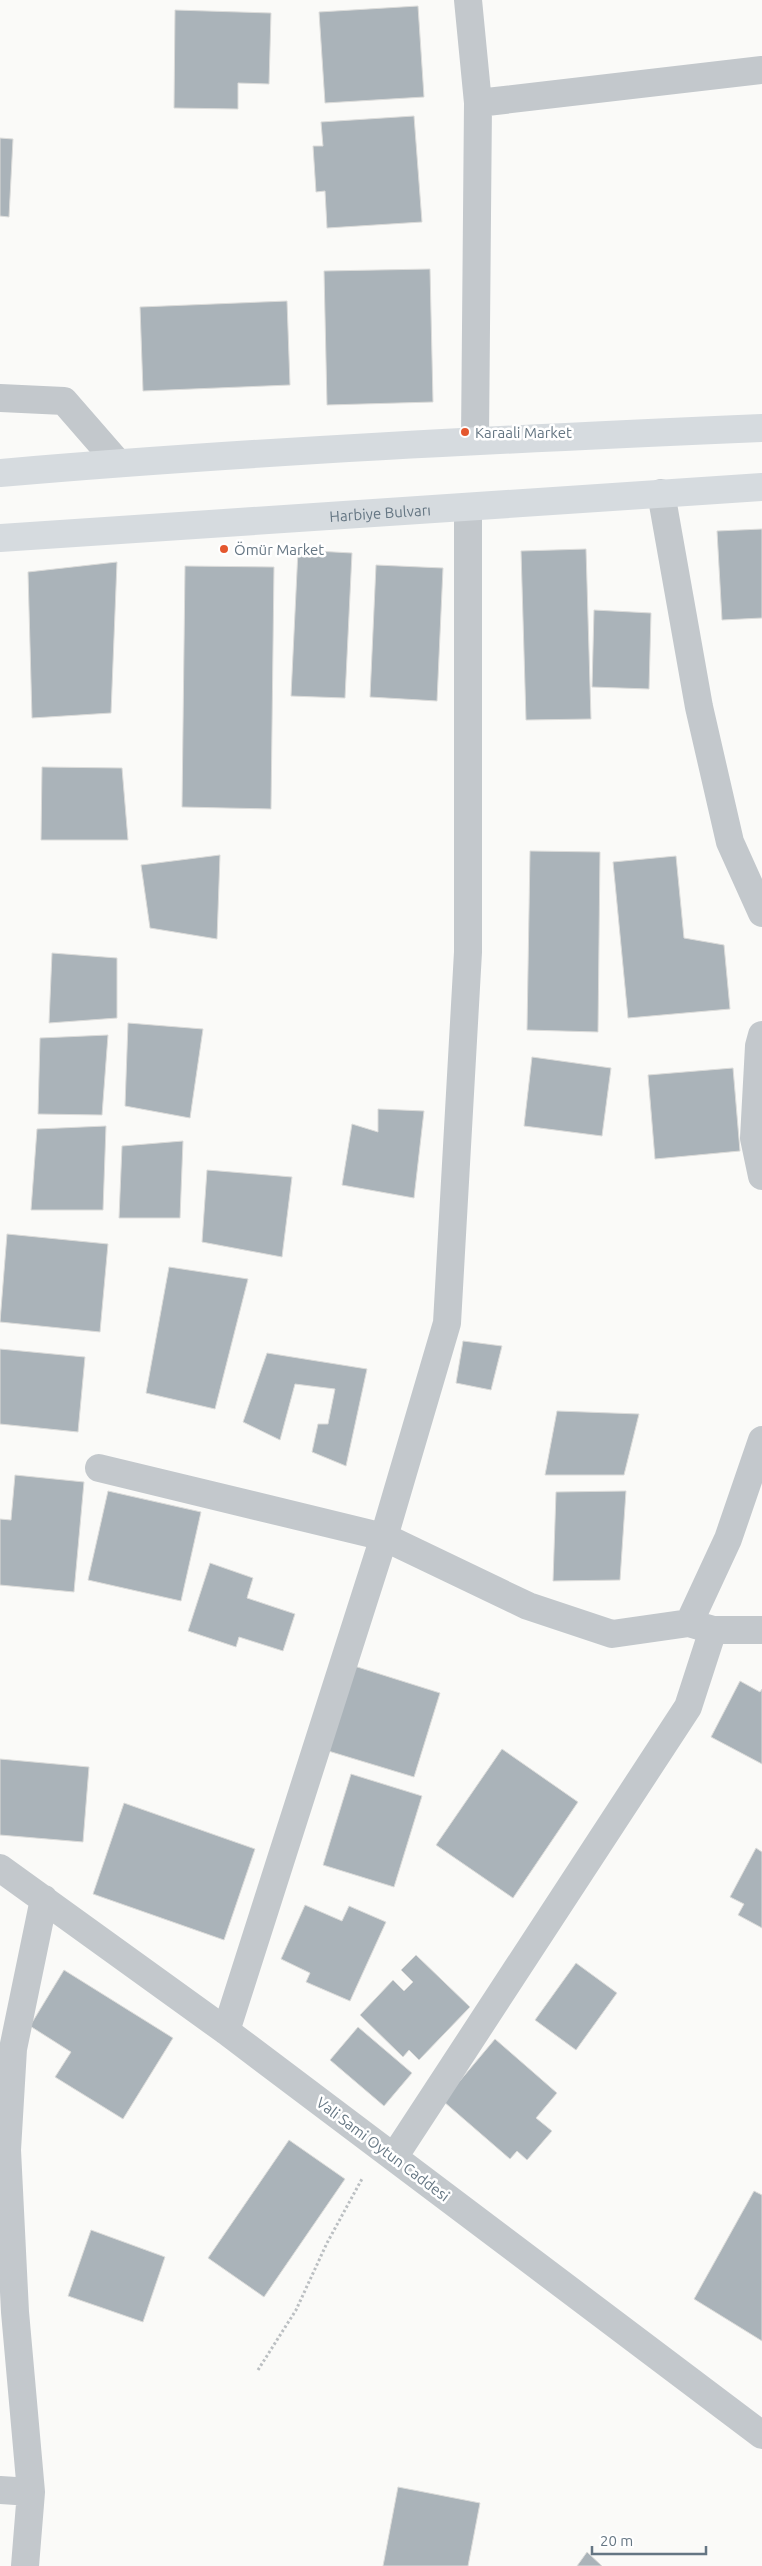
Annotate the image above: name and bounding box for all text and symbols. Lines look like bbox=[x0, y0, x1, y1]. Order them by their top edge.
place label: Karaali Market bbox=[475, 424, 572, 441]
marker: Karaali Market bbox=[459, 426, 471, 438]
street label: Harbiye Bulvarı bbox=[329, 501, 431, 524]
place label: Ömür Market bbox=[234, 541, 324, 558]
marker: Ömür Market bbox=[218, 543, 230, 555]
street label: Vali Sami Oytun Caddesi bbox=[313, 2094, 453, 2204]
scale bar bbox=[592, 2524, 706, 2556]
text: 20 m bbox=[600, 2532, 633, 2549]

